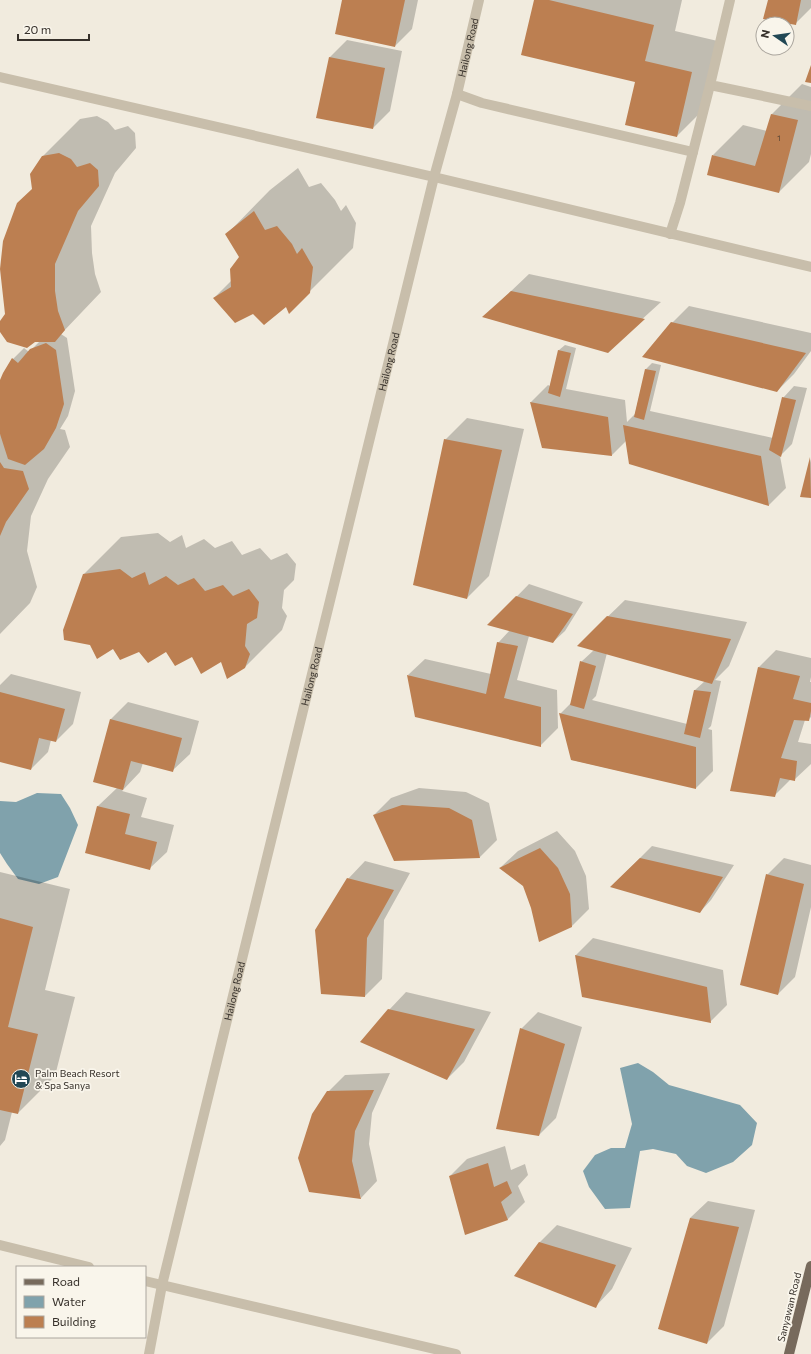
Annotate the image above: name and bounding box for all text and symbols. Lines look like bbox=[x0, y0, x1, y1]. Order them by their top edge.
scale bar bbox=[18, 16, 89, 42]
north arrow bbox=[755, 16, 795, 56]
street label: Hailong Road bbox=[455, 17, 481, 78]
text: 20 m bbox=[24, 22, 51, 36]
text: N bbox=[758, 28, 772, 39]
house number: 1 bbox=[777, 133, 781, 143]
street label: Hailong Road bbox=[376, 331, 402, 392]
street label: Hailong Road bbox=[298, 645, 324, 707]
street label: Hailong Road bbox=[221, 960, 247, 1022]
place label: Palm Beach Resort & Spa Sanya bbox=[35, 1067, 120, 1091]
hotel icon: Palm Beach Resort & Spa Sanya bbox=[10, 1068, 32, 1090]
legend bbox=[16, 1266, 146, 1338]
street label: Sanyawan Road bbox=[775, 1271, 803, 1343]
text: Road bbox=[52, 1274, 80, 1288]
text: Water bbox=[52, 1294, 86, 1308]
text: Building bbox=[52, 1314, 96, 1328]

